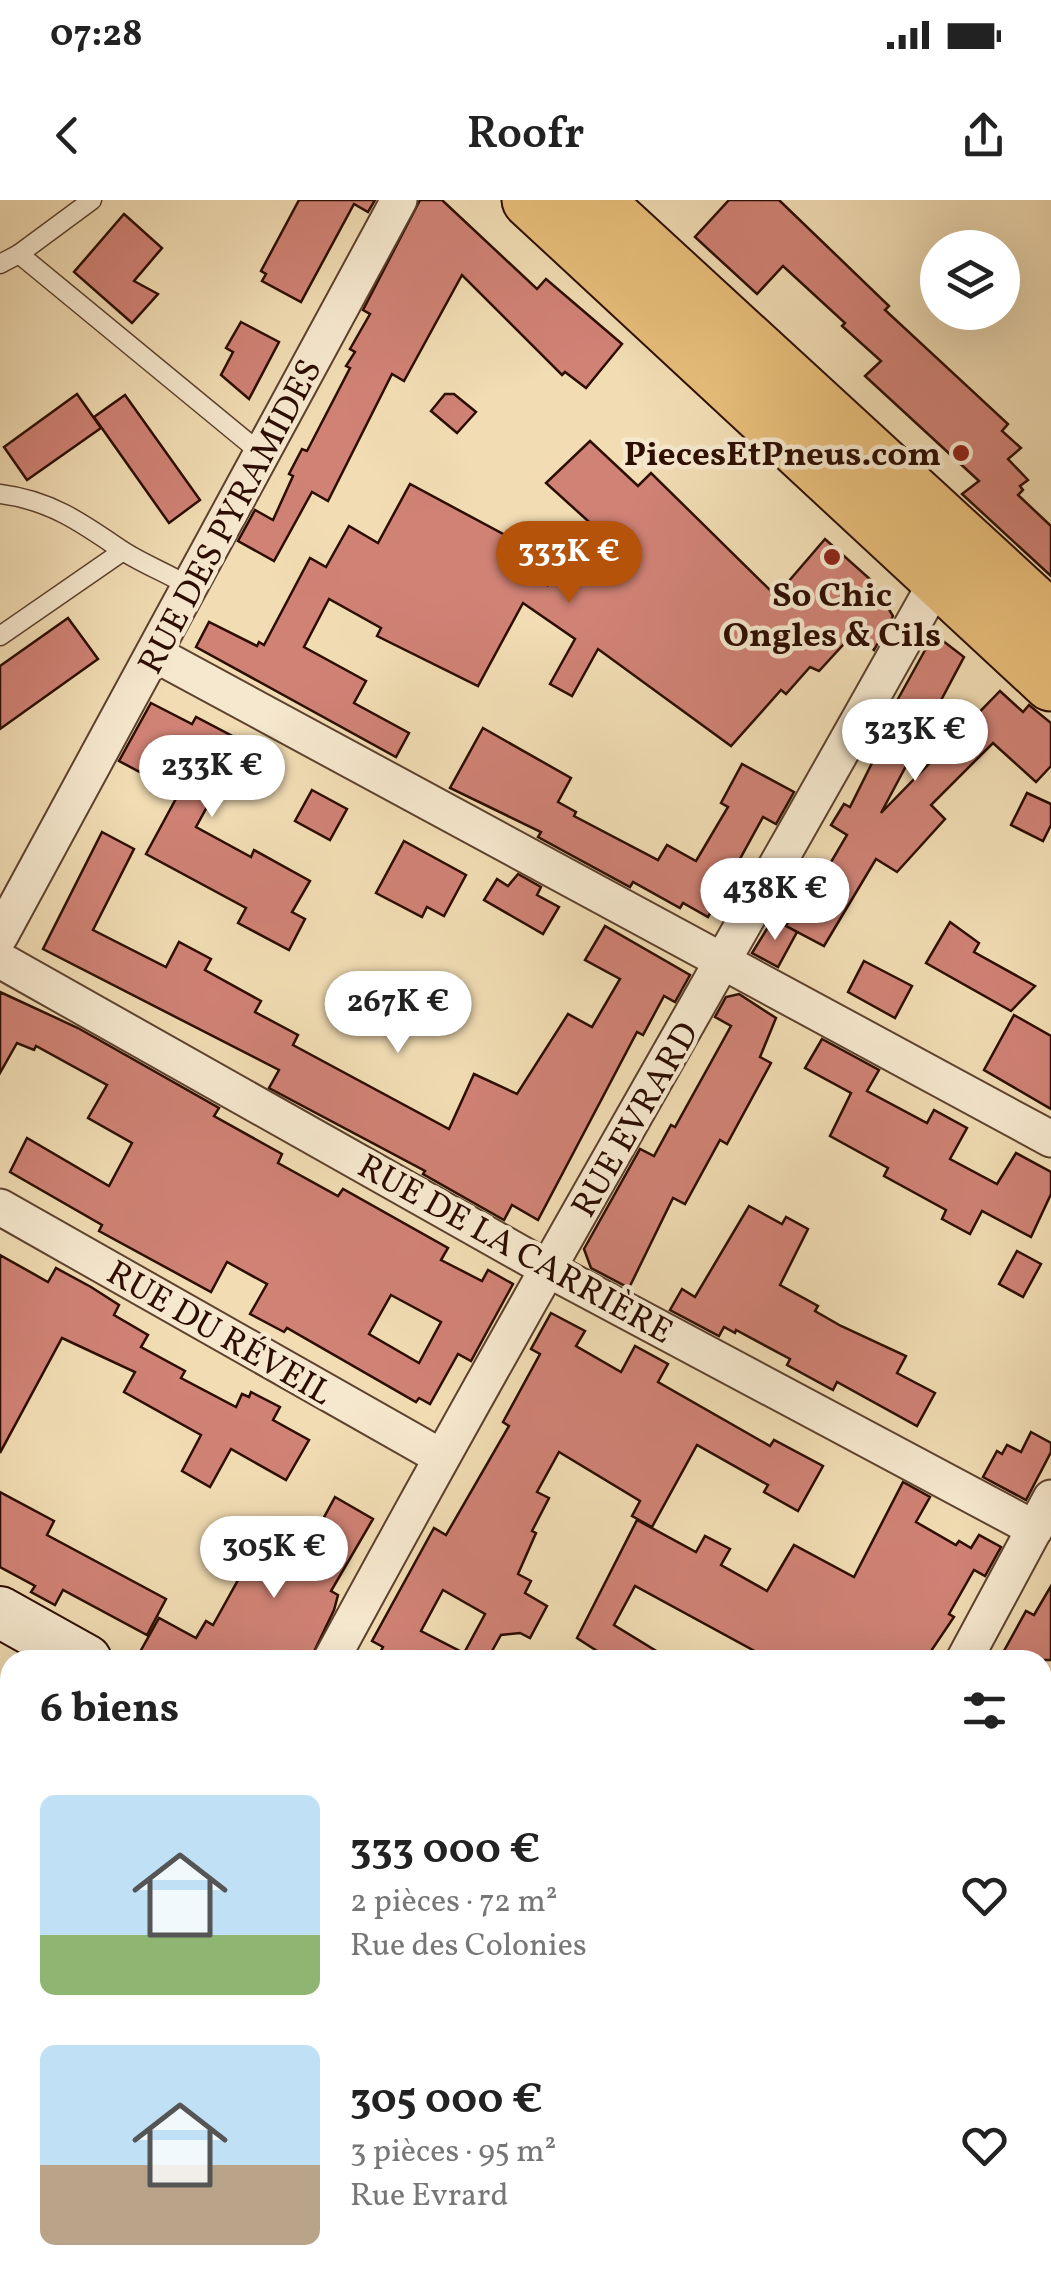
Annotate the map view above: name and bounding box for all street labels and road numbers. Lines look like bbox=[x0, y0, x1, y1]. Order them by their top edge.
street label: RUE DES PYRAMIDES bbox=[128, 351, 335, 683]
street label: RUE EVRARD bbox=[561, 1014, 712, 1227]
street label: RUE DE LA CARRIÈRE bbox=[348, 1144, 681, 1357]
street label: RUE DU RÉVEIL bbox=[97, 1251, 340, 1419]

